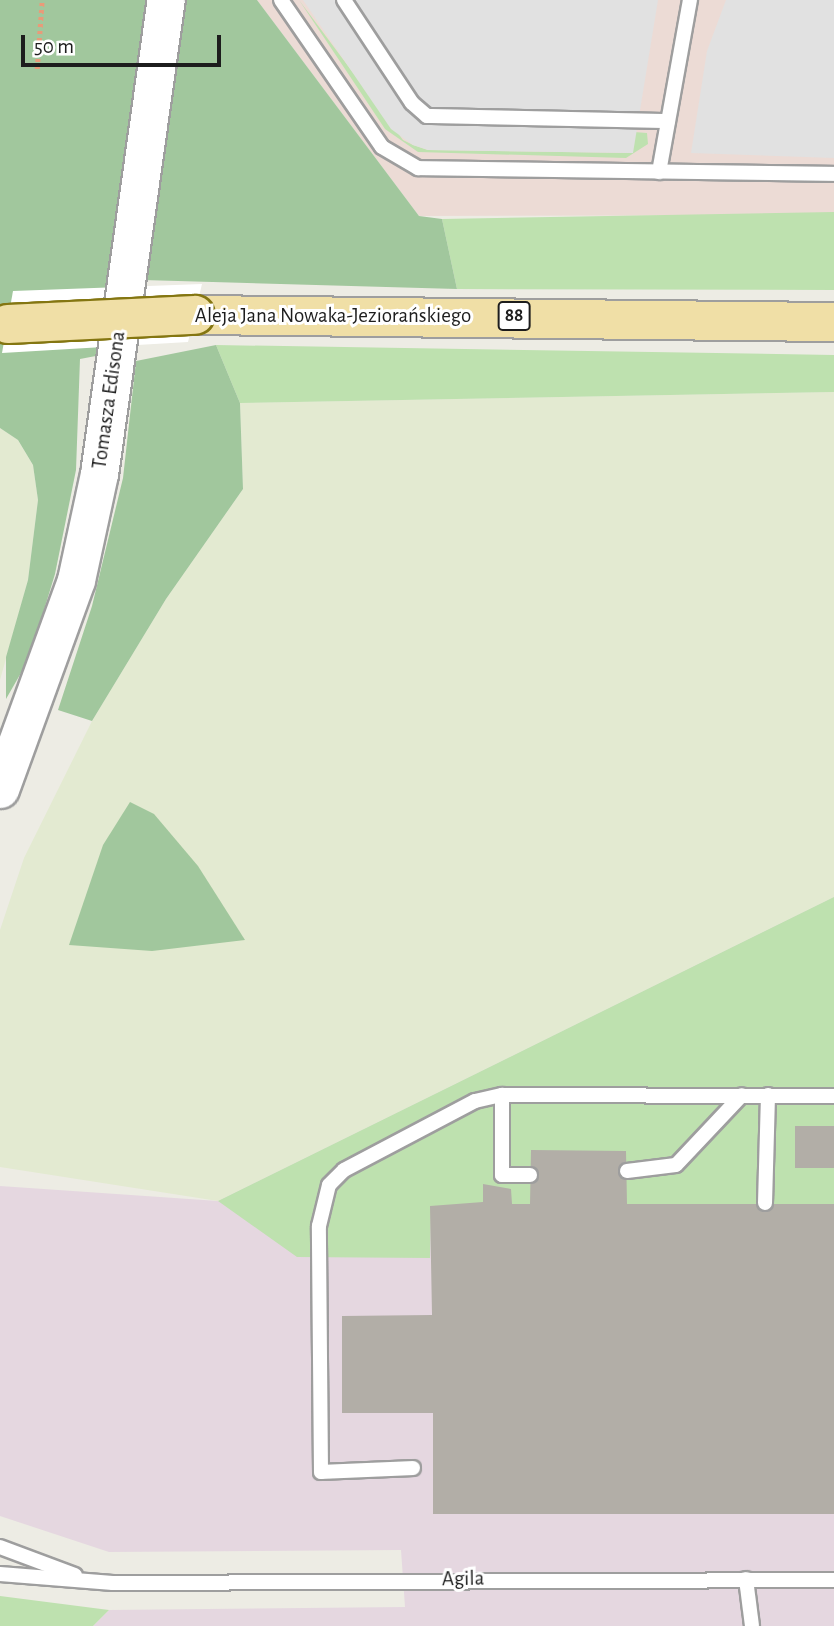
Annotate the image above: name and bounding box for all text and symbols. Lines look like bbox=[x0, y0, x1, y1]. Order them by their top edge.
scale bar bbox=[24, 21, 224, 65]
text: 50 m bbox=[34, 36, 74, 57]
road number: 88 bbox=[496, 300, 532, 332]
street label: Aleja Jana Nowaka-Jeziorańskiego bbox=[195, 303, 471, 329]
street label: Tomasza Edisona bbox=[87, 329, 131, 471]
street label: Agila bbox=[442, 1566, 484, 1592]

